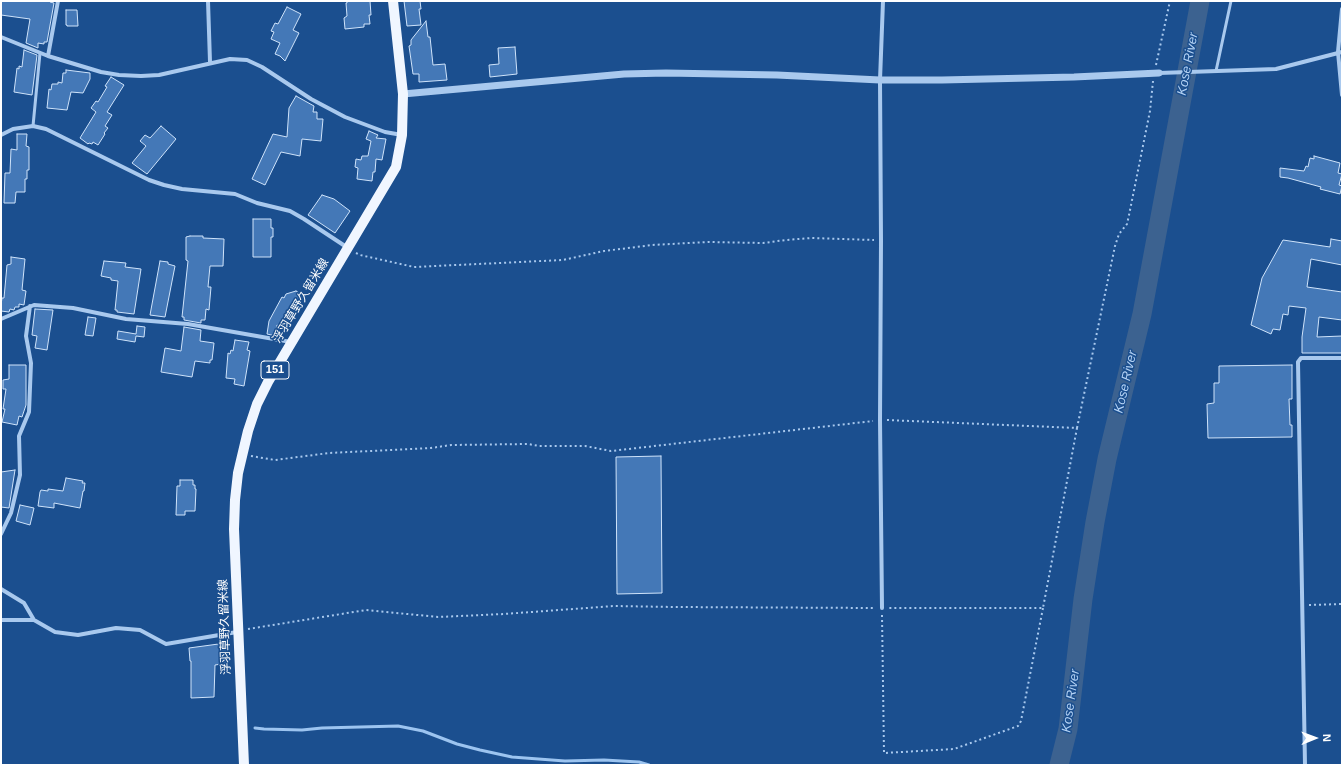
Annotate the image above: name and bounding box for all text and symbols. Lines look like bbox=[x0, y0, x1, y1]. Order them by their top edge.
water label: Kose River bbox=[1174, 31, 1202, 97]
street label: 浮羽草野久留米線 bbox=[270, 256, 332, 346]
water label: Kose River bbox=[1111, 349, 1141, 415]
road number: 151 bbox=[261, 361, 289, 379]
street label: 浮羽草野久留米線 bbox=[216, 579, 234, 675]
water label: Kose River bbox=[1059, 668, 1083, 734]
north arrow bbox=[1295, 718, 1335, 758]
text: N bbox=[1321, 734, 1333, 742]

